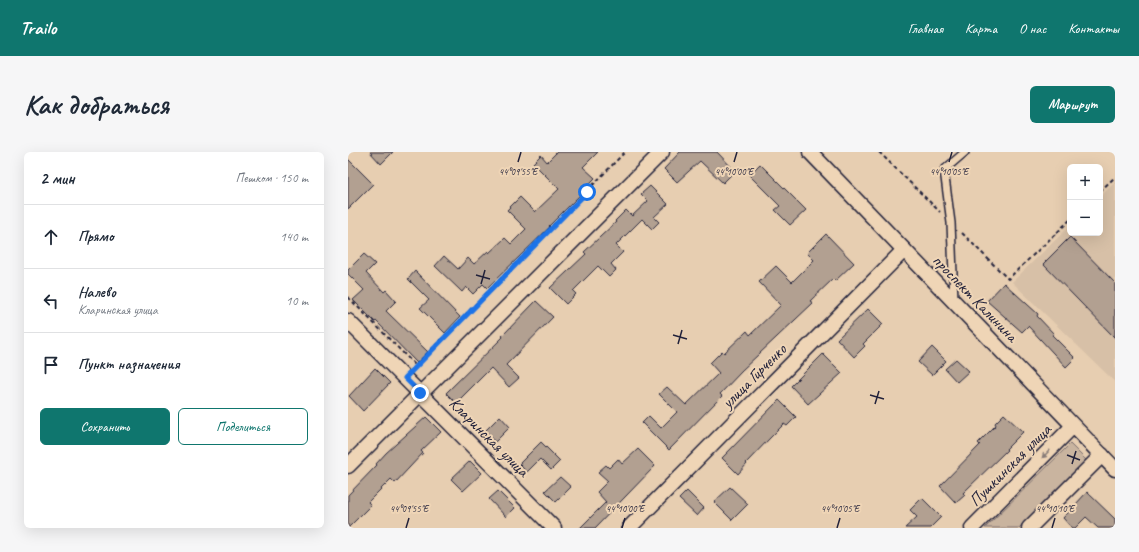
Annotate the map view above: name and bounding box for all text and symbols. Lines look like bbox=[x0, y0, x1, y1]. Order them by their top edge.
text: Trailo bbox=[20, 16, 56, 40]
text: Главная bbox=[908, 20, 943, 37]
text: Карта bbox=[965, 20, 997, 37]
text: О нас bbox=[1019, 20, 1046, 37]
text: Контакты bbox=[1068, 20, 1119, 37]
button: Маршрут bbox=[1030, 86, 1115, 123]
text: Как добраться bbox=[24, 87, 169, 122]
map controls bbox=[1067, 164, 1103, 236]
button: + bbox=[1067, 164, 1103, 200]
text: 44°09'55"E bbox=[499, 165, 539, 178]
text: 44°10'00"E bbox=[715, 165, 755, 178]
text: 44°10'05"E bbox=[930, 165, 970, 178]
text: 2 мин bbox=[40, 168, 75, 189]
text: Пешком · 150 m bbox=[235, 170, 308, 186]
route start bbox=[578, 183, 596, 201]
button: − bbox=[1067, 200, 1103, 236]
icon: ahead bbox=[40, 226, 62, 248]
text: Прямо bbox=[78, 227, 114, 246]
text: 140 m bbox=[280, 229, 308, 245]
street label: проспект Калинина bbox=[928, 250, 1023, 348]
text: Налево bbox=[78, 283, 116, 302]
icon: left bbox=[40, 290, 62, 312]
text: 10 m bbox=[286, 293, 308, 309]
text: Кларинская улица bbox=[78, 302, 158, 318]
street label: улица Гирченко bbox=[717, 339, 791, 413]
icon: arrive bbox=[40, 354, 62, 376]
text: Пункт назначения bbox=[78, 355, 180, 374]
route end bbox=[411, 384, 429, 402]
street label: Кларинская улица bbox=[445, 393, 534, 482]
button: Сохранить bbox=[40, 408, 170, 445]
button: Поделиться bbox=[178, 408, 308, 445]
street label: Пушкинская улица bbox=[964, 418, 1057, 511]
one-way arrow bbox=[1041, 449, 1051, 459]
text: 44°09'55"E bbox=[390, 502, 430, 515]
text: 44°10'00"E bbox=[606, 502, 646, 515]
text: 44°10'05"E bbox=[821, 502, 861, 515]
text: 44°10'10"E bbox=[1036, 502, 1076, 515]

